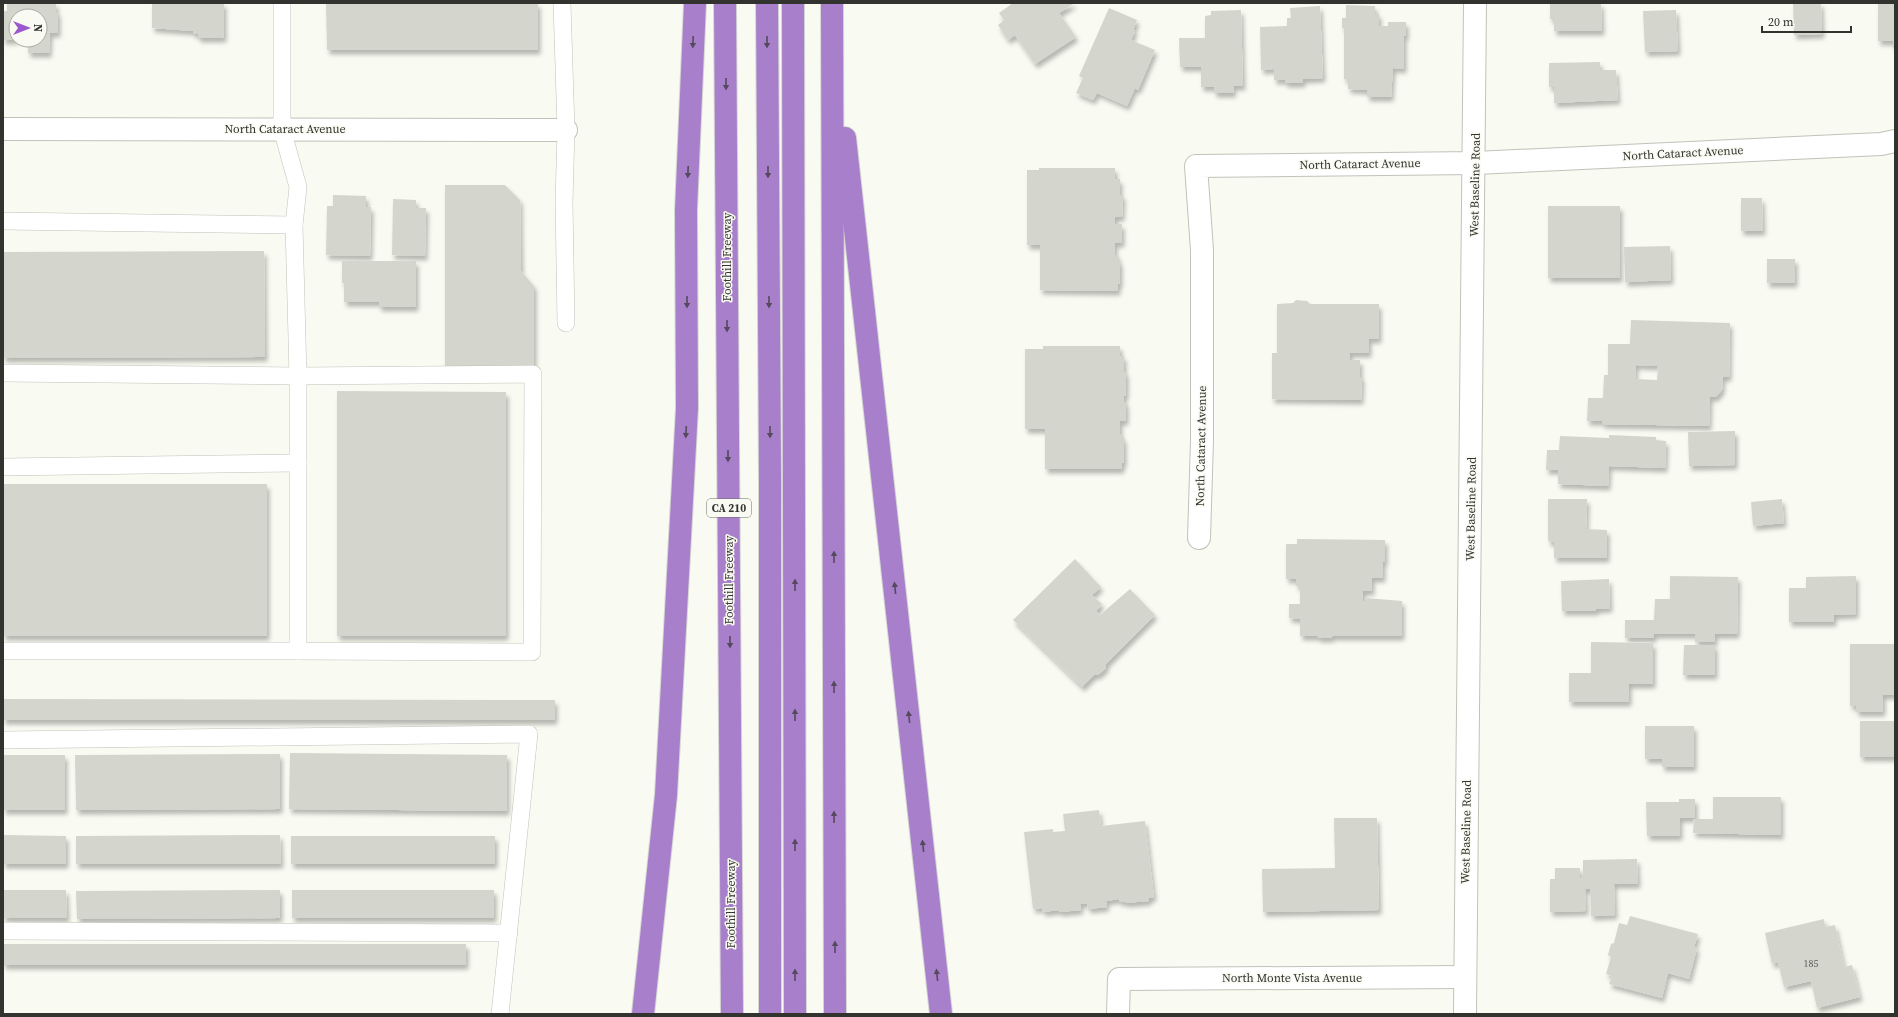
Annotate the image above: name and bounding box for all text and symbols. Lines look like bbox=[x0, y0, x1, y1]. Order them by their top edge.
north arrow bbox=[8, 8, 48, 48]
scale bar bbox=[1762, 8, 1851, 34]
text: 20 m bbox=[1768, 14, 1794, 30]
text: N bbox=[30, 24, 45, 32]
one-way arrow bbox=[690, 36, 697, 48]
one-way arrow bbox=[764, 36, 770, 49]
one-way arrow bbox=[723, 78, 729, 91]
street label: North Cataract Avenue bbox=[224, 121, 346, 137]
street label: West Baseline Road bbox=[1466, 133, 1484, 237]
street label: North Cataract Avenue bbox=[1622, 142, 1744, 164]
street label: North Cataract Avenue bbox=[1299, 155, 1421, 173]
one-way arrow bbox=[685, 166, 691, 179]
one-way arrow bbox=[765, 166, 771, 179]
street label: Foothill Freeway bbox=[719, 212, 735, 302]
one-way arrow bbox=[684, 296, 690, 309]
one-way arrow bbox=[766, 296, 772, 309]
one-way arrow bbox=[724, 320, 730, 333]
street label: North Cataract Avenue bbox=[1192, 385, 1210, 507]
one-way arrow bbox=[683, 426, 690, 438]
one-way arrow bbox=[767, 426, 773, 439]
one-way arrow bbox=[725, 450, 731, 463]
street label: West Baseline Road bbox=[1462, 457, 1480, 561]
road number: CA 210 bbox=[707, 499, 751, 517]
street label: Foothill Freeway bbox=[721, 535, 737, 625]
one-way arrow bbox=[831, 550, 837, 563]
one-way arrow bbox=[792, 578, 798, 591]
one-way arrow bbox=[891, 581, 898, 594]
one-way arrow bbox=[727, 636, 733, 649]
one-way arrow bbox=[831, 680, 837, 693]
one-way arrow bbox=[792, 708, 798, 721]
one-way arrow bbox=[906, 711, 912, 723]
street label: West Baseline Road bbox=[1457, 780, 1475, 884]
one-way arrow bbox=[831, 810, 837, 823]
one-way arrow bbox=[792, 838, 798, 851]
one-way arrow bbox=[920, 840, 926, 852]
street label: Foothill Freeway bbox=[723, 859, 739, 949]
one-way arrow bbox=[832, 940, 838, 953]
house number: 185 bbox=[1804, 957, 1819, 970]
one-way arrow bbox=[792, 968, 798, 981]
one-way arrow bbox=[934, 969, 940, 981]
street label: North Monte Vista Avenue bbox=[1222, 970, 1362, 986]

